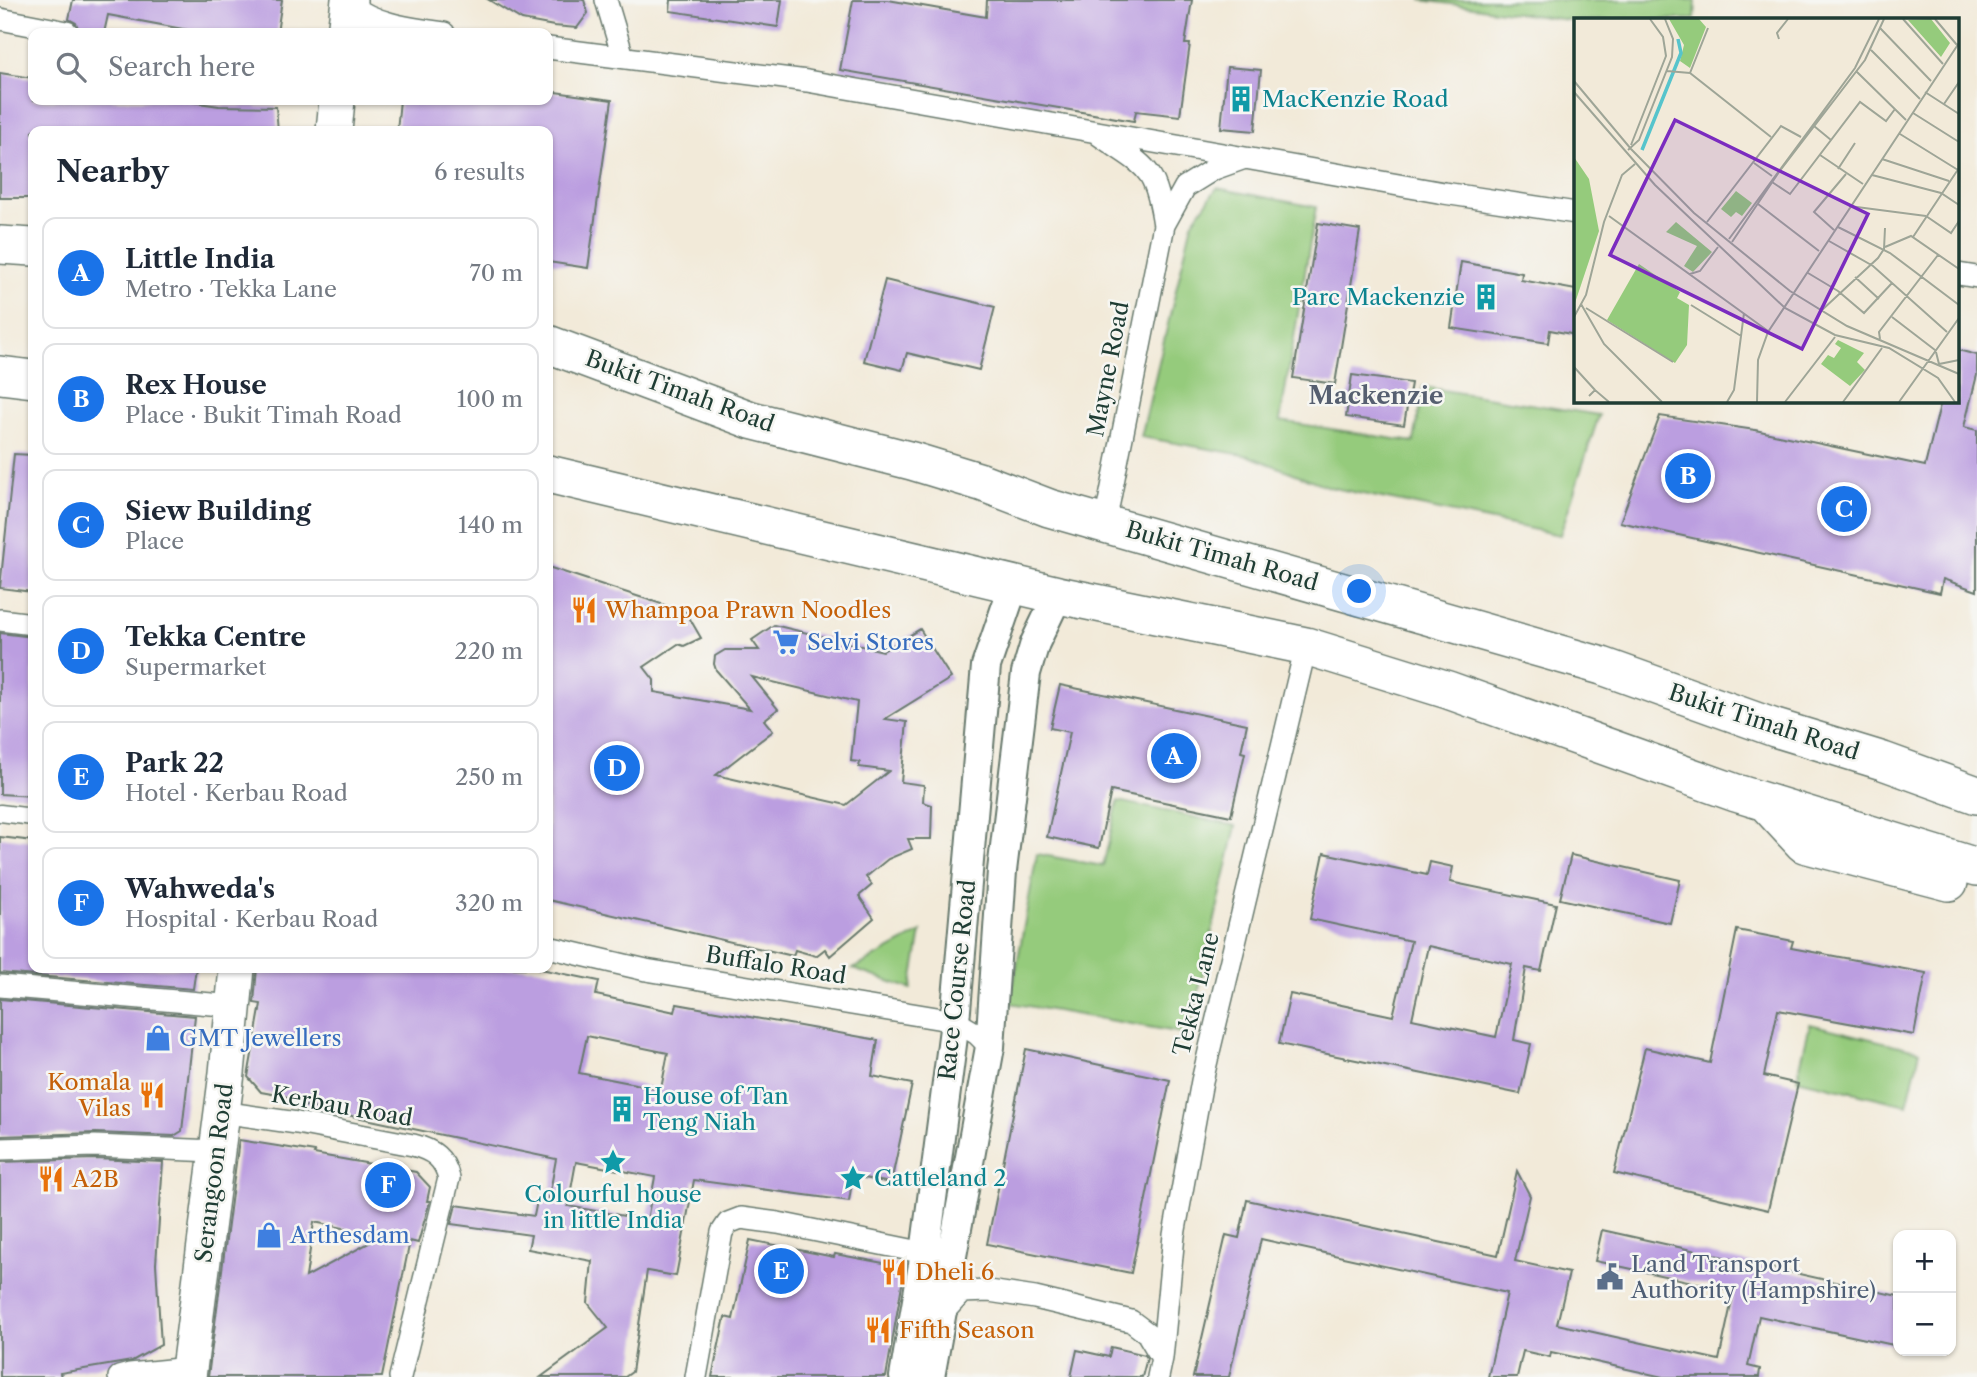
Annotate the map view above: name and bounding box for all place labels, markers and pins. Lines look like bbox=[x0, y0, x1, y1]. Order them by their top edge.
building icon: MacKenzie Road bbox=[1226, 84, 1256, 114]
place label: MacKenzie Road bbox=[1262, 85, 1449, 113]
building icon: Parc Mackenzie bbox=[1471, 282, 1501, 312]
place label: Parc Mackenzie bbox=[1292, 283, 1465, 311]
pin: B bbox=[1665, 450, 1711, 502]
pin: C bbox=[1821, 483, 1867, 535]
restaurant icon: Whampoa Prawn Noodles bbox=[569, 595, 599, 625]
place label: Whampoa Prawn Noodles bbox=[604, 596, 891, 624]
supermarket icon: Selvi Stores bbox=[771, 627, 801, 657]
place label: Selvi Stores bbox=[807, 628, 934, 656]
pin: A bbox=[1151, 730, 1197, 782]
pin: D bbox=[594, 742, 640, 794]
shop icon: GMT Jewellers bbox=[143, 1023, 173, 1053]
place label: GMT Jewellers bbox=[179, 1024, 341, 1052]
place label: Komala Vilas bbox=[47, 1068, 132, 1122]
restaurant icon: Komala Vilas bbox=[137, 1080, 167, 1110]
place label: House of Tan Teng Niah bbox=[643, 1082, 789, 1136]
building icon: House of Tan Teng Niah bbox=[607, 1094, 637, 1124]
place icon: Colourful house in little India bbox=[598, 1147, 628, 1177]
pin: F bbox=[365, 1159, 411, 1211]
place icon: Cattleland 2 bbox=[838, 1163, 868, 1193]
restaurant icon: A2B bbox=[36, 1164, 66, 1194]
place label: Cattleland 2 bbox=[874, 1164, 1007, 1192]
place label: A2B bbox=[71, 1165, 119, 1193]
place label: Colourful house in little India bbox=[524, 1180, 702, 1234]
shop icon: Arthesdam bbox=[254, 1220, 284, 1250]
place label: Arthesdam bbox=[289, 1221, 410, 1249]
pin: E bbox=[758, 1245, 804, 1297]
place label: Land Transport Authority (Hampshire) bbox=[1630, 1250, 1876, 1304]
restaurant icon: Dheli 6 bbox=[879, 1257, 909, 1287]
place label: Dheli 6 bbox=[915, 1258, 994, 1286]
public building icon: Land Transport Authority (Hampshire) bbox=[1595, 1262, 1625, 1292]
restaurant icon: Fifth Season bbox=[863, 1315, 893, 1345]
place label: Fifth Season bbox=[899, 1316, 1035, 1344]

